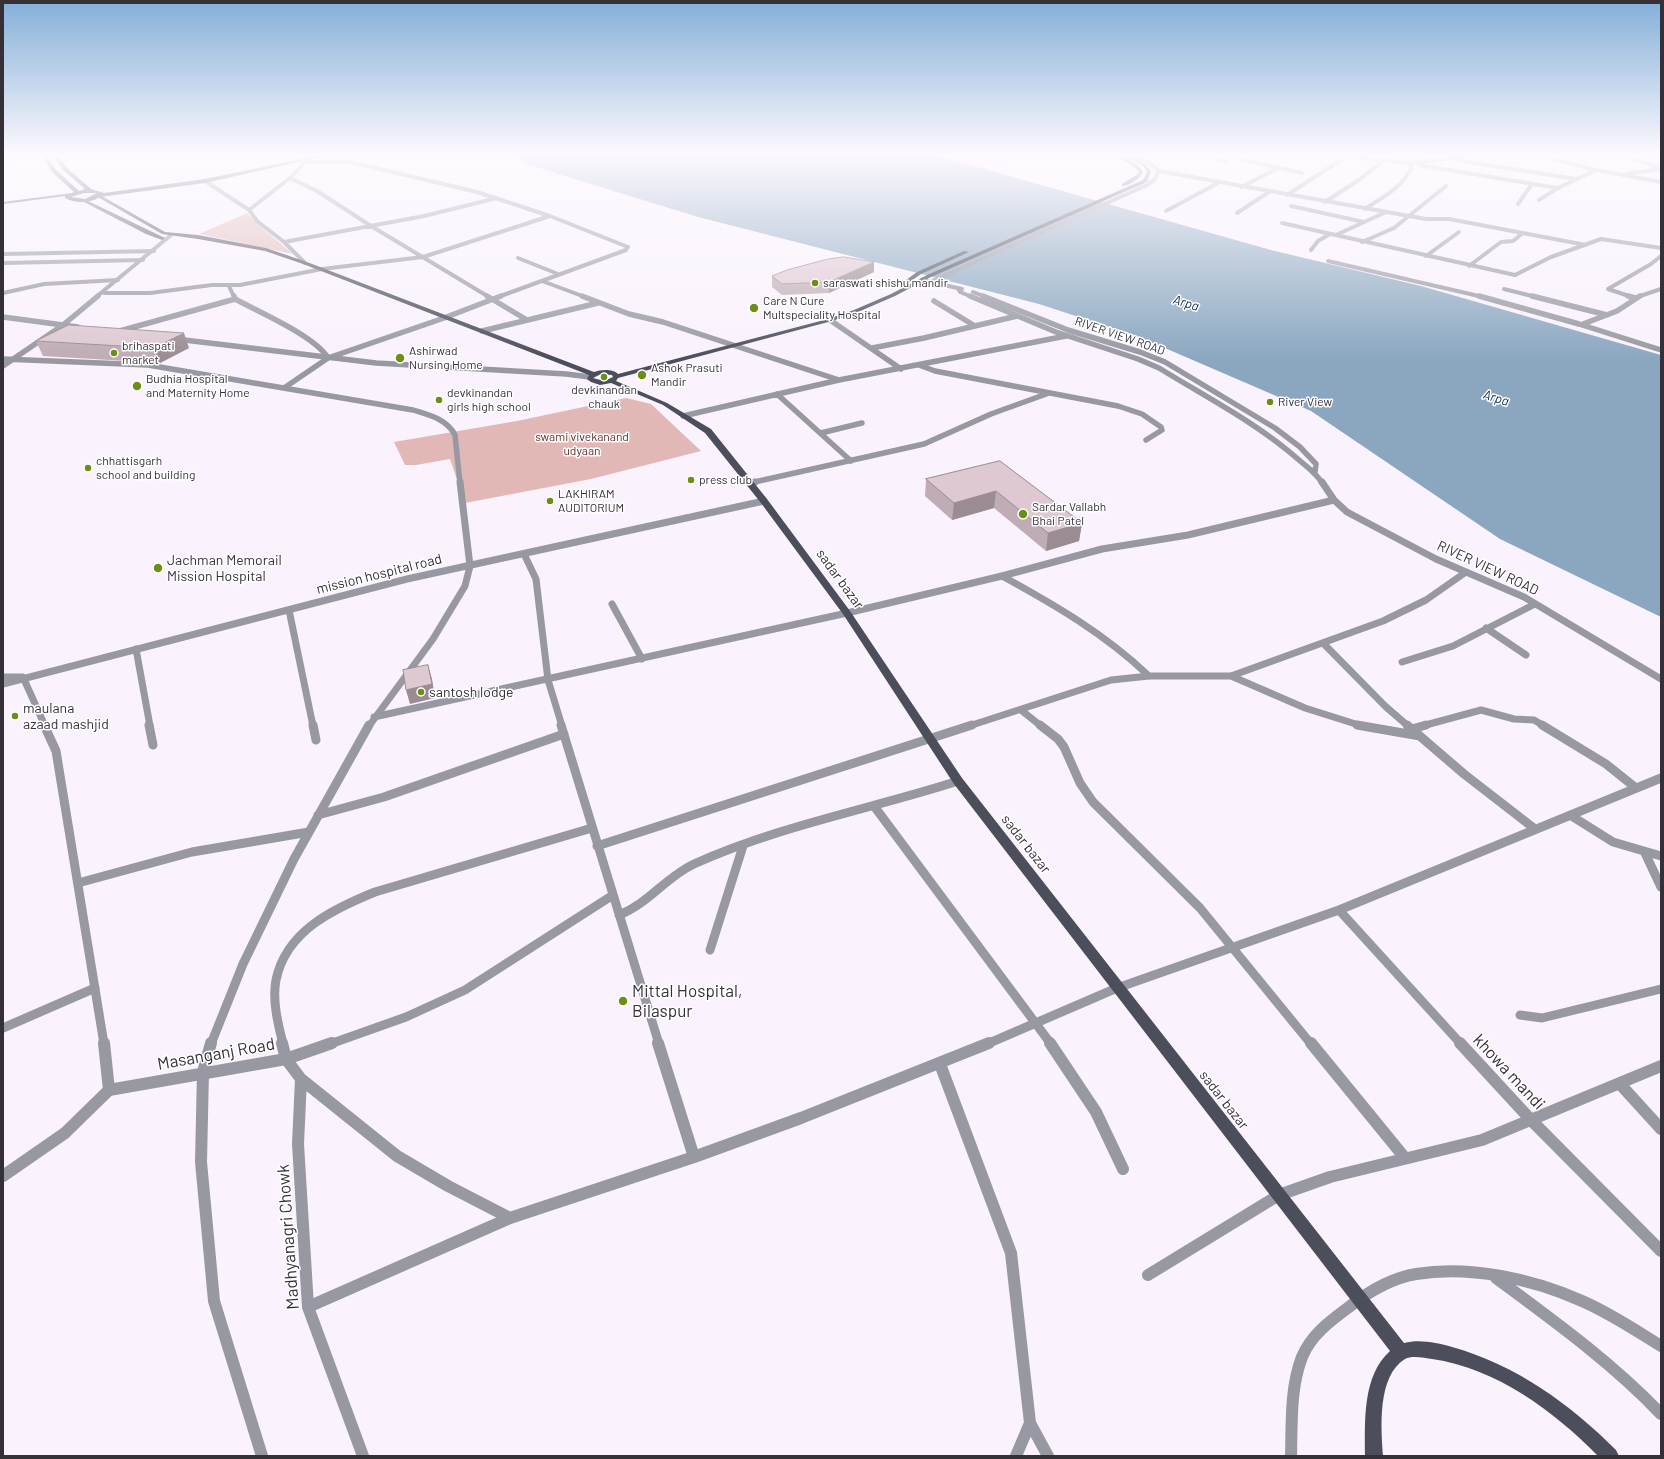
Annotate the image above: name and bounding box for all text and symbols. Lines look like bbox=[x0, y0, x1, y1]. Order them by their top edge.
place label: saraswati shishu mandir bbox=[823, 276, 948, 290]
marker: saraswati shishu mandir bbox=[810, 278, 820, 288]
water label: Arpa bbox=[1171, 292, 1201, 314]
place label: Care N Cure Multspeciality Hospital bbox=[763, 294, 881, 322]
marker: Care N Cure Multspeciality Hospital bbox=[748, 302, 760, 314]
street label: RIVER VIEW ROAD bbox=[1073, 314, 1167, 358]
place label: brihaspati market bbox=[122, 339, 174, 367]
place label: Ashirwad Nursing Home bbox=[409, 344, 483, 372]
marker: brihaspati market bbox=[109, 348, 119, 358]
marker: Ashirwad Nursing Home bbox=[394, 352, 406, 364]
place label: Ashok Prasuti Mandir bbox=[651, 361, 723, 389]
marker: Ashok Prasuti Mandir bbox=[636, 369, 648, 381]
place label: Budhia Hospital and Maternity Home bbox=[146, 372, 250, 400]
marker: devkinandan chauk bbox=[599, 372, 609, 382]
marker: Budhia Hospital and Maternity Home bbox=[131, 380, 143, 392]
place label: devkinandan chauk bbox=[571, 383, 637, 411]
place label: devkinandan girls high school bbox=[447, 386, 531, 414]
water label: Arpa bbox=[1481, 387, 1511, 409]
marker: devkinandan girls high school bbox=[434, 395, 444, 405]
place label: River View bbox=[1278, 395, 1332, 409]
marker: River View bbox=[1265, 397, 1275, 407]
park label: swami vivekanand udyaan bbox=[535, 430, 629, 458]
place label: chhattisgarh school and building bbox=[96, 454, 195, 482]
marker: chhattisgarh school and building bbox=[83, 463, 93, 473]
place label: press club bbox=[699, 473, 752, 487]
marker: press club bbox=[686, 475, 696, 485]
place label: LAKHIRAM AUDITORIUM bbox=[558, 487, 624, 515]
marker: LAKHIRAM AUDITORIUM bbox=[545, 496, 555, 506]
place label: Sardar Vallabh Bhai Patel bbox=[1032, 500, 1106, 528]
marker: Sardar Vallabh Bhai Patel bbox=[1017, 508, 1029, 520]
street label: RIVER VIEW ROAD bbox=[1435, 537, 1541, 599]
street label: sadar bazar bbox=[813, 546, 867, 612]
street label: mission hospital road bbox=[314, 550, 444, 598]
place label: Jachman Memorail Mission Hospital bbox=[167, 552, 282, 584]
marker: Jachman Memorail Mission Hospital bbox=[152, 562, 164, 574]
place label: santosh lodge bbox=[429, 684, 513, 700]
marker: santosh lodge bbox=[416, 687, 426, 697]
place label: maulana azaad mashjid bbox=[23, 700, 109, 732]
marker: maulana azaad mashjid bbox=[10, 711, 20, 721]
street label: sadar bazar bbox=[998, 811, 1054, 877]
place label: Mittal Hospital, Bilaspur bbox=[632, 981, 742, 1021]
marker: Mittal Hospital, Bilaspur bbox=[617, 995, 629, 1007]
street label: khowa mandi bbox=[1469, 1030, 1549, 1114]
street label: Masanganj Road bbox=[156, 1034, 276, 1074]
street label: sadar bazar bbox=[1196, 1067, 1252, 1133]
street label: Madhyanagri Chowk bbox=[273, 1164, 303, 1310]

